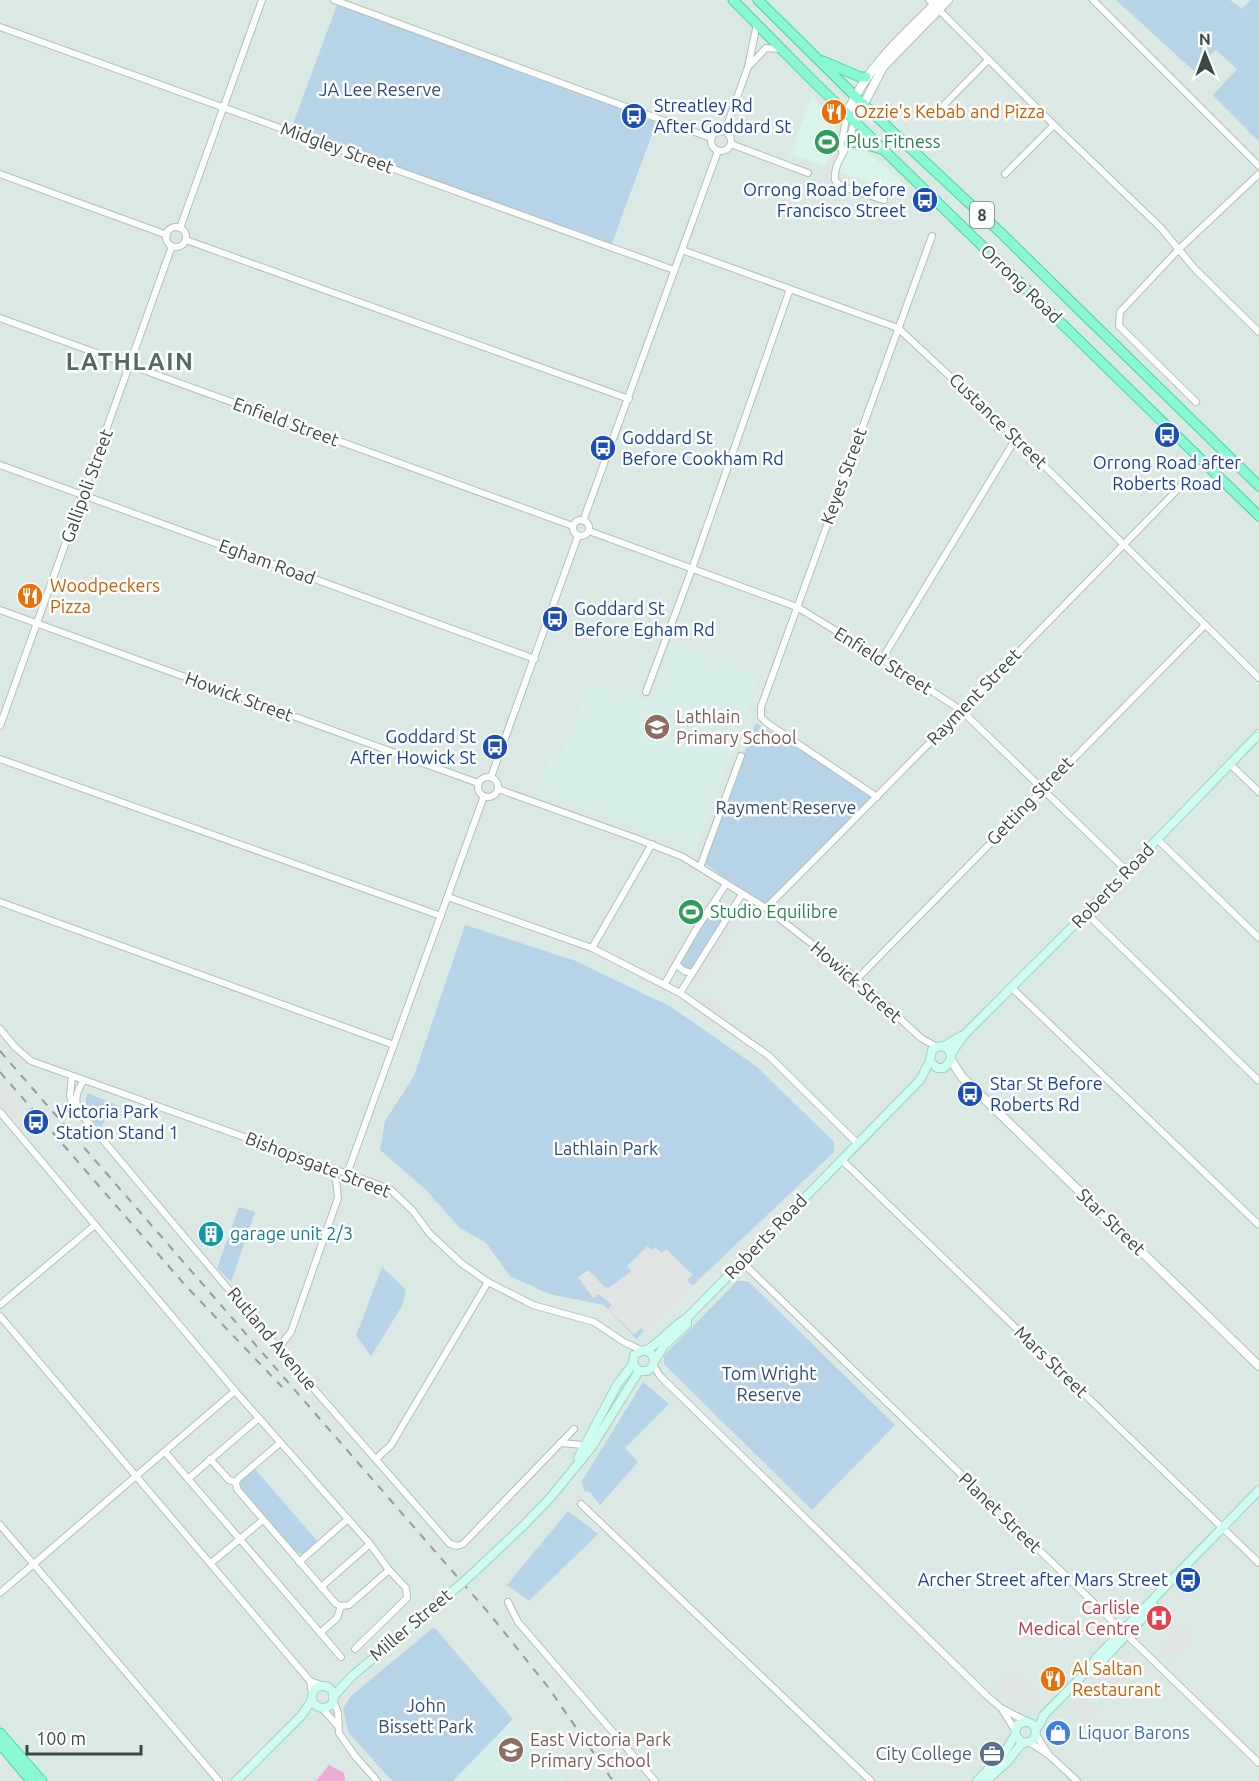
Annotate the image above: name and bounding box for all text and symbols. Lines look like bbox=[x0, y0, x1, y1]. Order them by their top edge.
north arrow bbox=[1175, 24, 1235, 84]
text: N bbox=[1199, 30, 1211, 48]
park label: JA Lee Reserve bbox=[319, 79, 441, 99]
place label: Streatley Rd After Goddard St bbox=[654, 95, 791, 136]
restaurant icon: Ozzie's Kebab and Pizza bbox=[819, 97, 849, 127]
bus stop icon: Streatley Rd After Goddard St bbox=[619, 101, 649, 131]
place label: Ozzie's Kebab and Pizza bbox=[854, 101, 1045, 121]
street label: Midgley Street bbox=[278, 117, 396, 177]
sports icon: Plus Fitness bbox=[812, 127, 842, 157]
place label: Plus Fitness bbox=[846, 131, 941, 151]
place label: Orrong Road before Francisco Street bbox=[743, 179, 906, 220]
bus stop icon: Orrong Road before Francisco Street bbox=[910, 185, 940, 215]
road number: 8 bbox=[970, 202, 994, 228]
street label: Orrong Road bbox=[977, 240, 1066, 327]
district label: LATHLAIN bbox=[66, 348, 194, 375]
street label: Custance Street bbox=[946, 369, 1052, 472]
street label: Enfield Street bbox=[231, 393, 342, 449]
bus stop icon: Orrong Road after Roberts Road bbox=[1152, 420, 1182, 450]
street label: Keyes Street bbox=[816, 425, 870, 527]
street label: Gallipoli Street bbox=[56, 426, 116, 545]
place label: Goddard St Before Cookham Rd bbox=[622, 427, 784, 468]
bus stop icon: Goddard St Before Cookham Rd bbox=[588, 433, 618, 463]
place label: Orrong Road after Roberts Road bbox=[1093, 452, 1241, 493]
street label: Egham Road bbox=[217, 534, 318, 588]
place label: Woodpeckers Pizza bbox=[50, 575, 160, 616]
restaurant icon: Woodpeckers Pizza bbox=[15, 581, 45, 611]
place label: Goddard St Before Egham Rd bbox=[574, 598, 715, 639]
bus stop icon: Goddard St Before Egham Rd bbox=[540, 604, 570, 634]
street label: Enfield Street bbox=[831, 622, 936, 698]
street label: Rayment Street bbox=[922, 644, 1024, 749]
street label: Howick Street bbox=[183, 667, 296, 725]
place label: Lathlain Primary School bbox=[676, 706, 797, 747]
school or university icon: Lathlain Primary School bbox=[642, 712, 672, 742]
place label: Goddard St After Howick St bbox=[350, 726, 476, 767]
bus stop icon: Goddard St After Howick St bbox=[480, 732, 510, 762]
street label: Getting Street bbox=[982, 752, 1077, 849]
park label: Rayment Reserve bbox=[716, 797, 856, 817]
street label: Roberts Road bbox=[1067, 839, 1158, 932]
sports icon: Studio Equilibre bbox=[676, 897, 706, 927]
place label: Studio Equilibre bbox=[710, 901, 838, 921]
street label: Howick Street bbox=[807, 937, 906, 1026]
place label: Star St Before Roberts Rd bbox=[990, 1073, 1103, 1114]
bus stop icon: Star St Before Roberts Rd bbox=[955, 1079, 985, 1109]
place label: Victoria Park Station Stand 1 bbox=[56, 1101, 179, 1142]
bus stop icon: Victoria Park Station Stand 1 bbox=[21, 1107, 51, 1137]
street label: Bishopsgate Street bbox=[243, 1127, 394, 1201]
park label: Lathlain Park bbox=[554, 1138, 658, 1158]
street label: Star Street bbox=[1073, 1184, 1150, 1259]
street label: Roberts Road bbox=[720, 1190, 811, 1283]
building icon: garage unit 2/3 bbox=[196, 1219, 226, 1249]
place label: garage unit 2/3 bbox=[230, 1223, 353, 1243]
street label: Rutland Avenue bbox=[224, 1283, 322, 1394]
street label: Mars Street bbox=[1011, 1321, 1092, 1401]
park label: Tom Wright Reserve bbox=[722, 1363, 816, 1404]
street label: Planet Street bbox=[955, 1468, 1046, 1556]
bus stop icon: Archer Street after Mars Street bbox=[1173, 1565, 1203, 1595]
place label: Archer Street after Mars Street bbox=[918, 1569, 1168, 1589]
street label: Miller Street bbox=[365, 1584, 455, 1664]
place label: Carlisle Medical Centre bbox=[1018, 1597, 1140, 1638]
hospital icon: Carlisle Medical Centre bbox=[1144, 1603, 1174, 1633]
place label: Al Saltan Restaurant bbox=[1072, 1658, 1161, 1699]
restaurant icon: Al Saltan Restaurant bbox=[1038, 1664, 1068, 1694]
park label: John Bissett Park bbox=[378, 1695, 474, 1736]
scale bar bbox=[27, 1718, 141, 1756]
shop icon: Liquor Barons bbox=[1043, 1718, 1073, 1748]
place label: Liquor Barons bbox=[1078, 1722, 1190, 1742]
text: 100 m bbox=[36, 1728, 86, 1748]
place label: East Victoria Park Primary School bbox=[530, 1729, 671, 1770]
school or university icon: East Victoria Park Primary School bbox=[496, 1735, 526, 1765]
office icon: City College bbox=[977, 1739, 1007, 1769]
place label: City College bbox=[876, 1743, 972, 1763]

